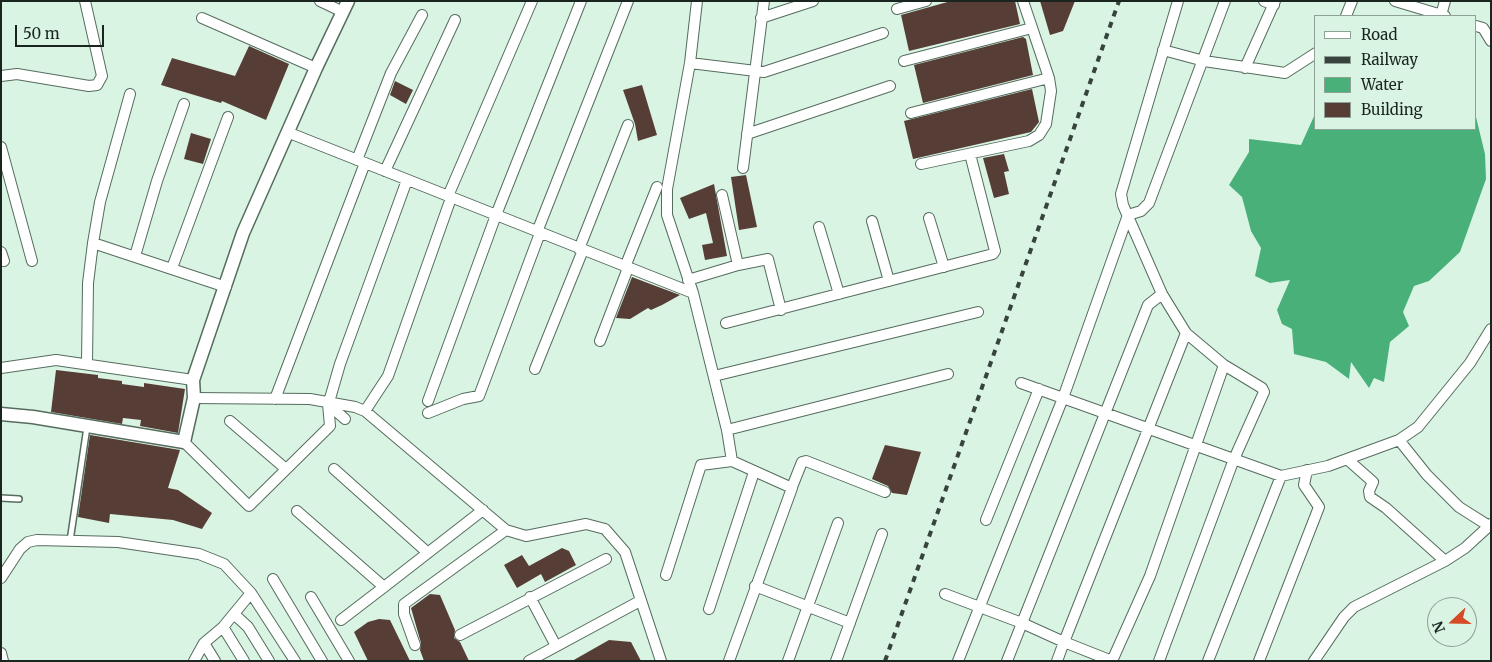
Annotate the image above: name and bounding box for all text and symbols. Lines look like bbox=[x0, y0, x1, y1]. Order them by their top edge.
scale bar bbox=[18, 15, 106, 47]
legend bbox=[1314, 15, 1477, 130]
text: 50 m bbox=[23, 24, 60, 43]
text: Road bbox=[1361, 25, 1397, 44]
text: Railway bbox=[1361, 50, 1418, 69]
text: Water bbox=[1361, 75, 1403, 94]
text: Building bbox=[1361, 100, 1423, 119]
north arrow bbox=[1427, 597, 1477, 647]
text: N bbox=[1429, 619, 1449, 635]

